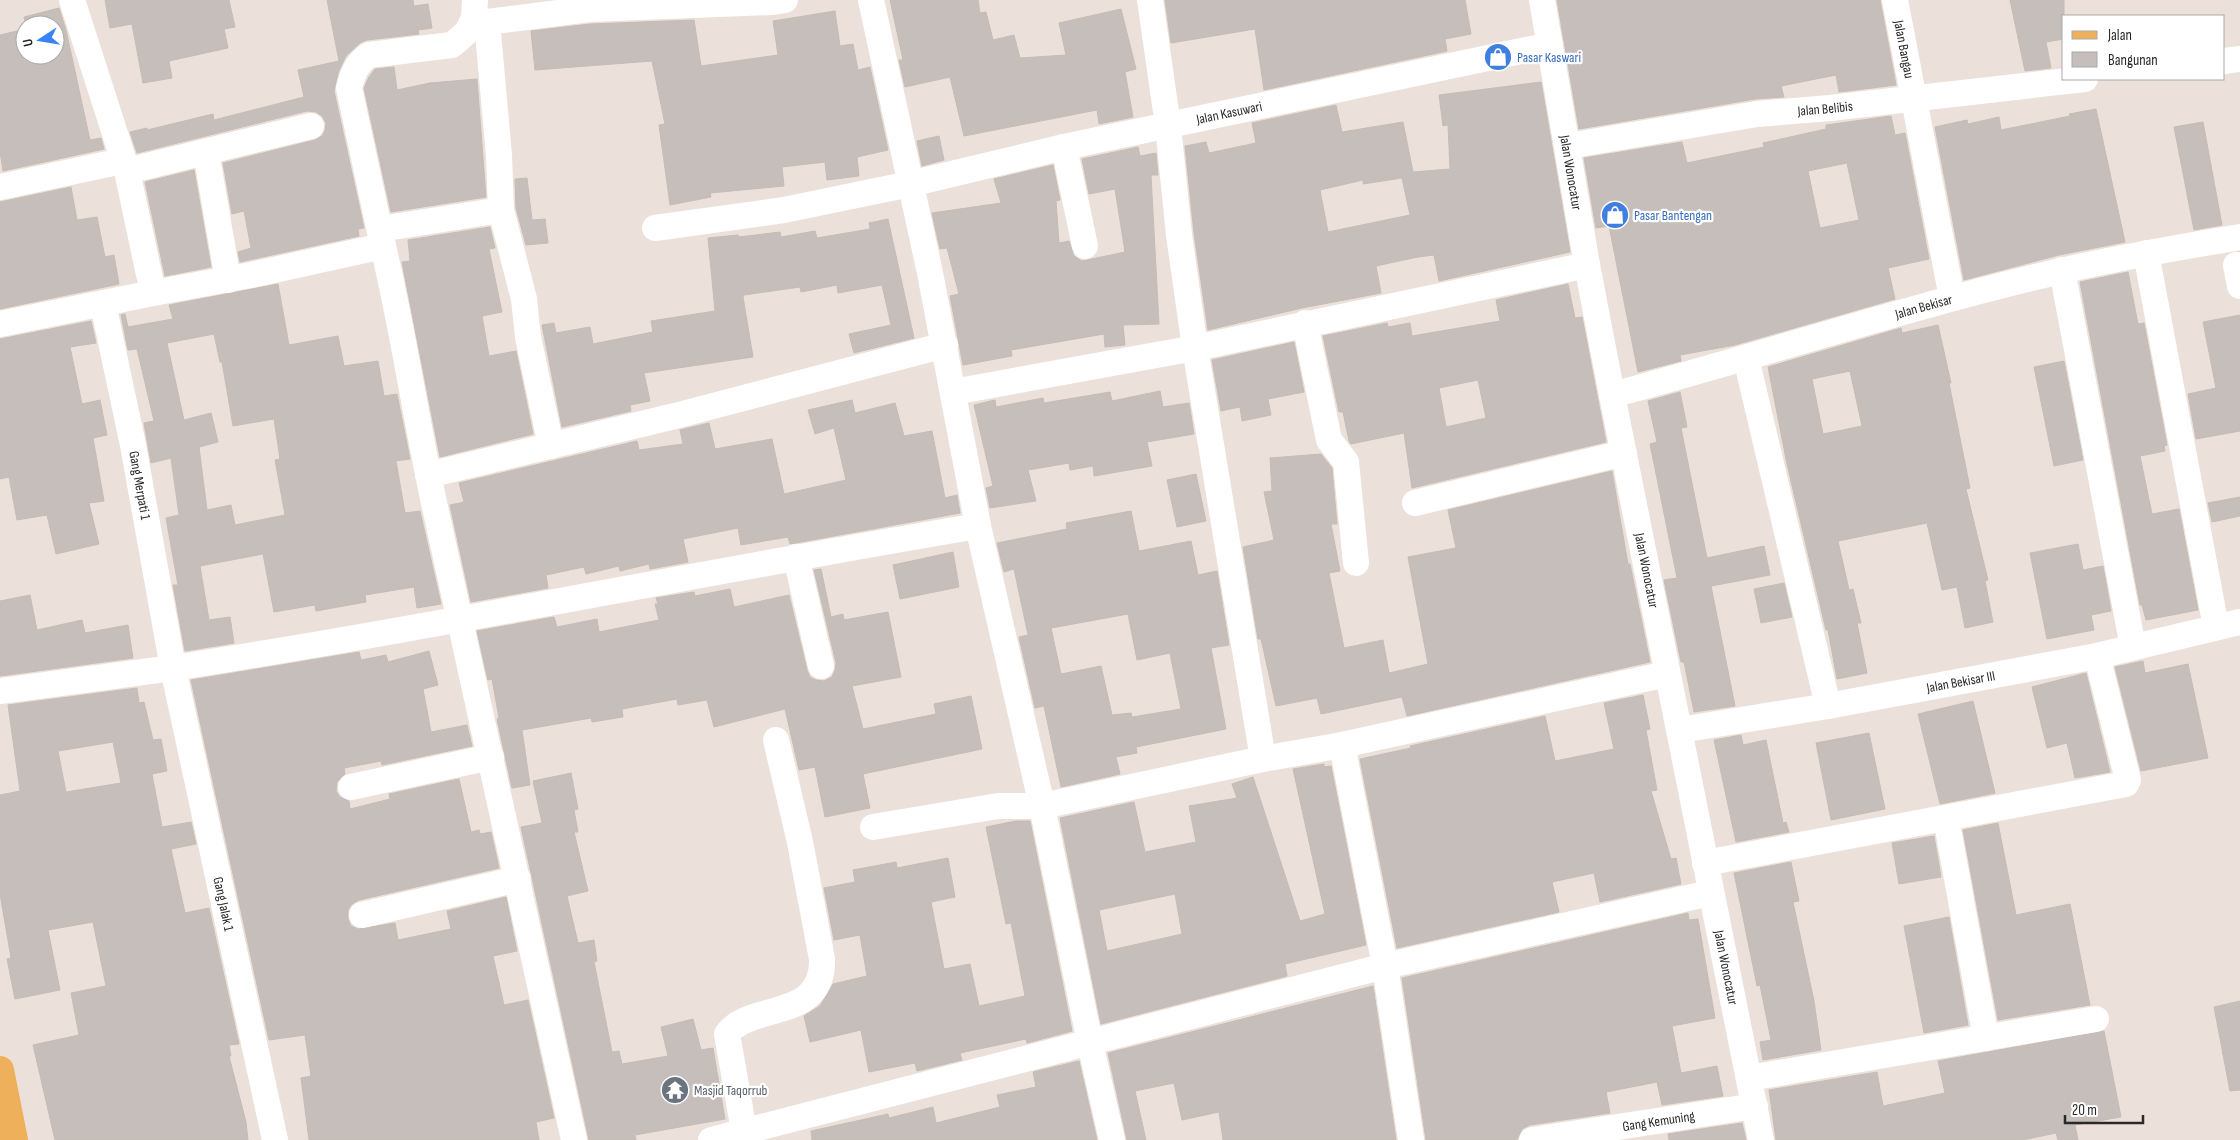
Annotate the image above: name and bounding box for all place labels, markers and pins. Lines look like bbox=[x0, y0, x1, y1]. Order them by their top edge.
shop icon: Pasar Kaswari bbox=[1483, 42, 1513, 72]
place label: Pasar Kaswari bbox=[1517, 49, 1581, 66]
shop icon: Pasar Bantengan bbox=[1600, 200, 1630, 230]
place label: Pasar Bantengan bbox=[1634, 207, 1712, 224]
temple icon: Masjid Taqorrub bbox=[660, 1075, 690, 1105]
place label: Masjid Taqorrub bbox=[694, 1082, 768, 1099]

